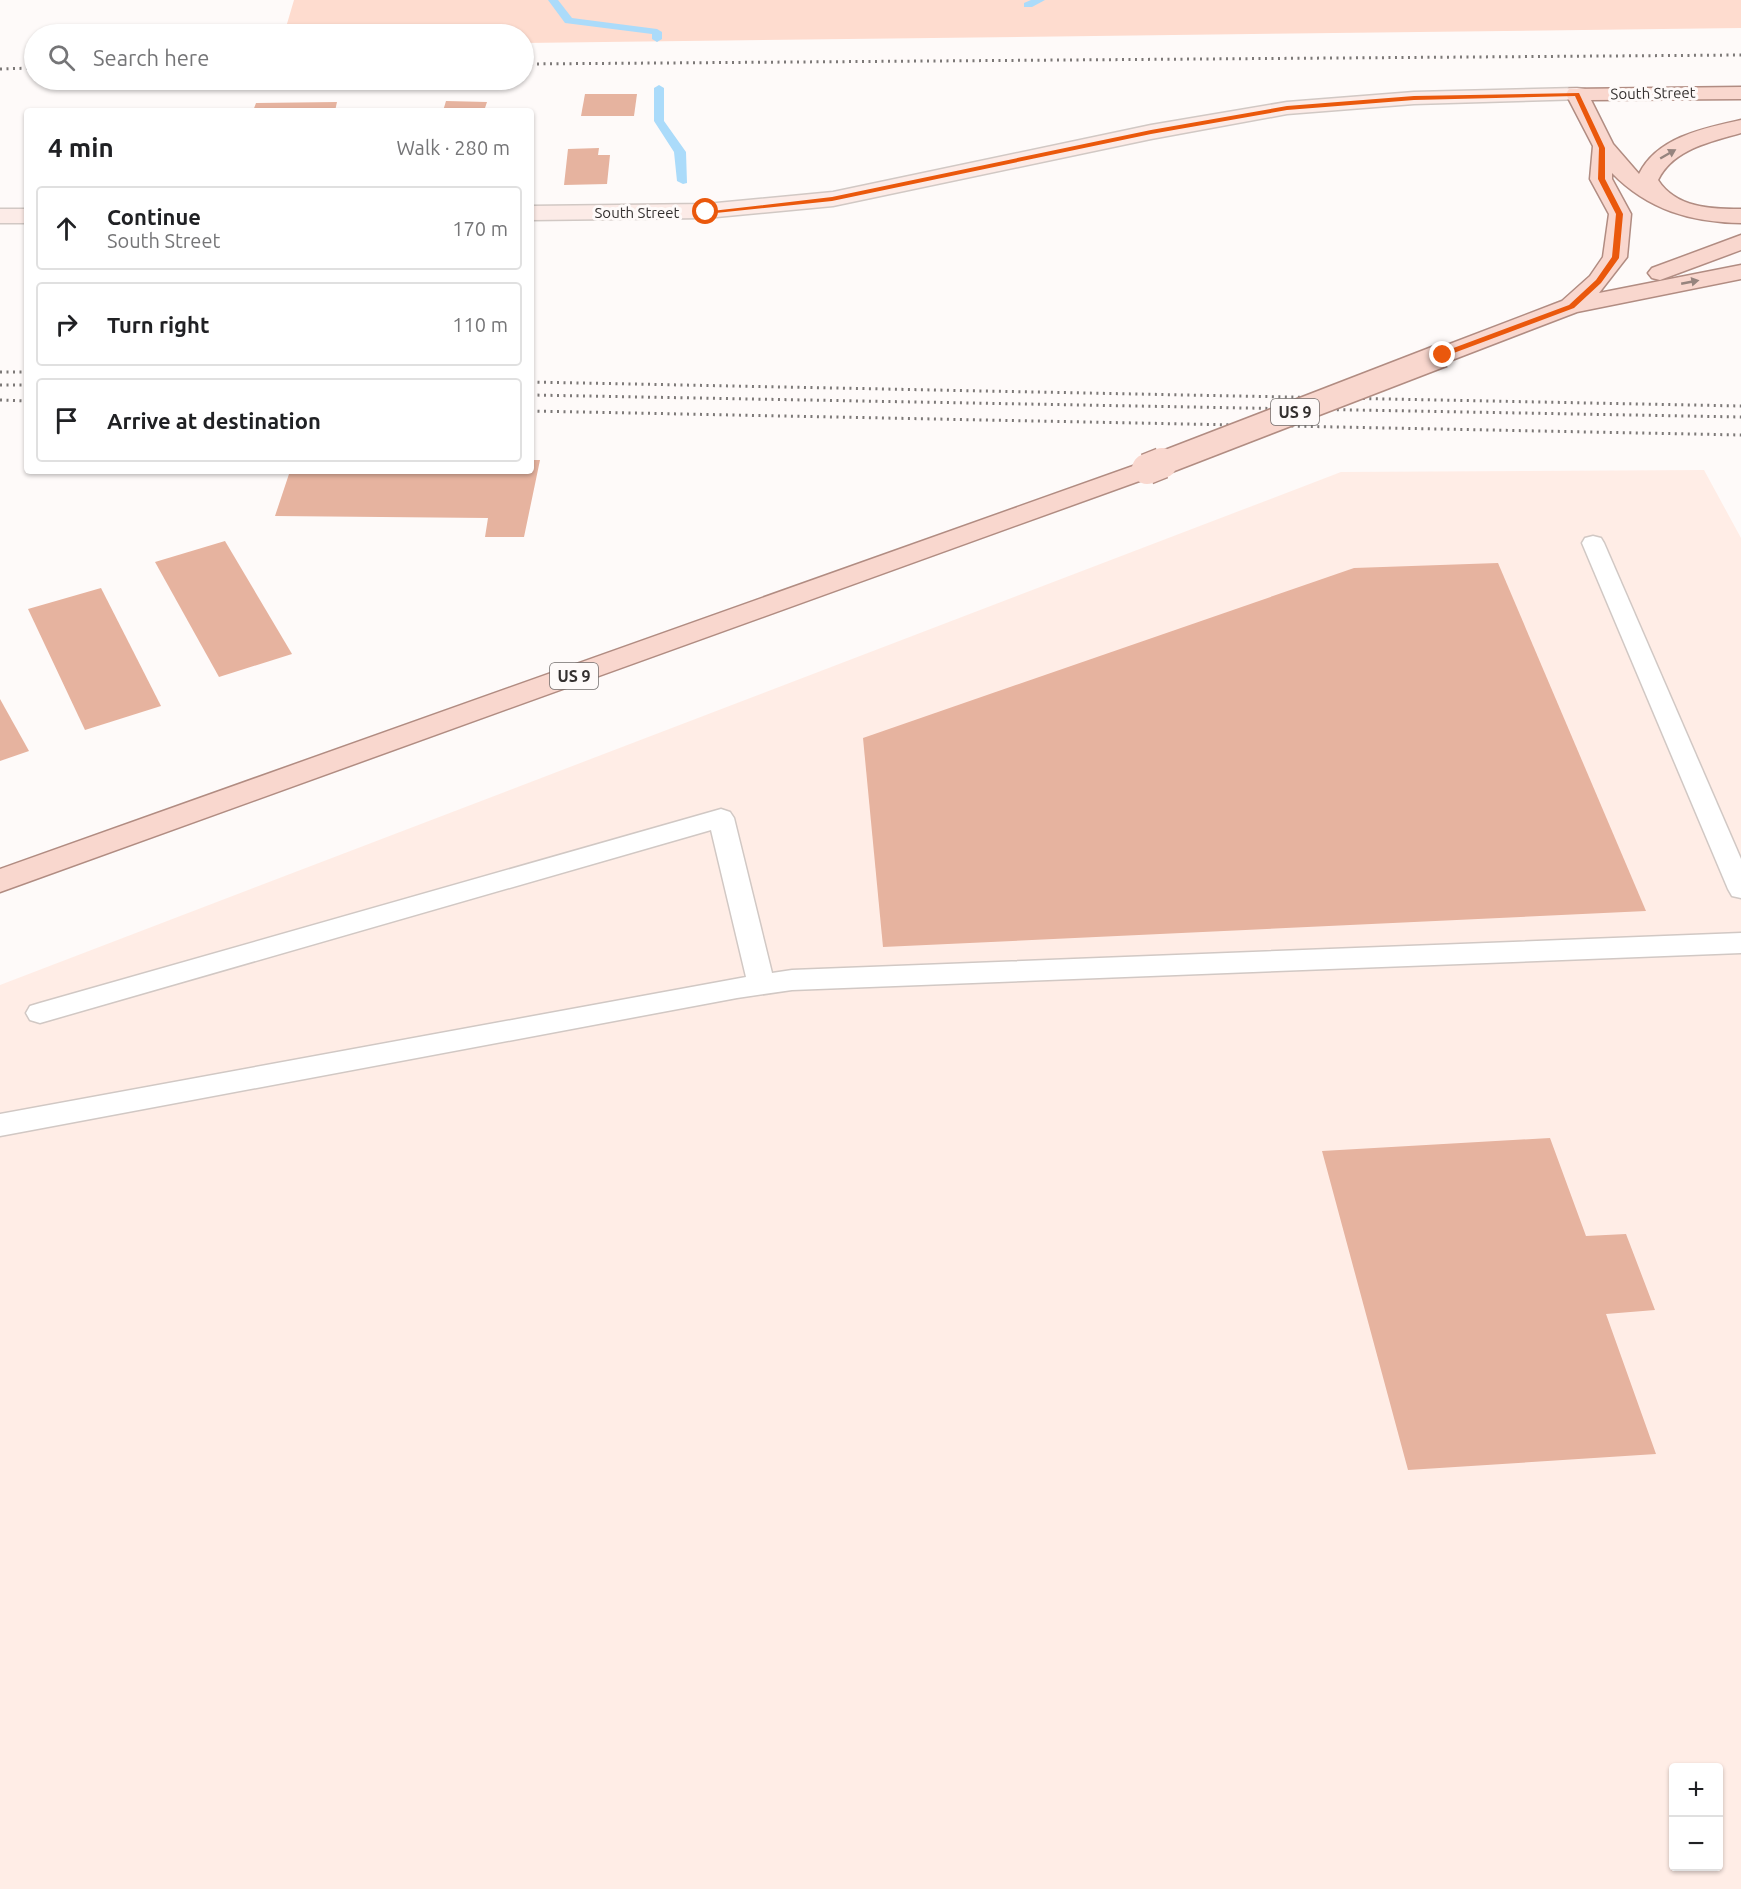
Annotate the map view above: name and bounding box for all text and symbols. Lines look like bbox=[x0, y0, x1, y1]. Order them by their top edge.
search box bbox=[24, 24, 534, 90]
icon: search bbox=[45, 41, 78, 74]
text: Search here bbox=[93, 45, 209, 70]
street label: South Street bbox=[1610, 84, 1696, 102]
text: 4 min bbox=[48, 133, 114, 162]
text: Walk · 280 m bbox=[397, 136, 510, 159]
one-way arrow bbox=[1660, 148, 1676, 159]
route start bbox=[692, 198, 718, 224]
text: Continue bbox=[107, 204, 201, 229]
street label: South Street bbox=[595, 204, 680, 221]
icon: ahead bbox=[50, 212, 83, 245]
text: 170 m bbox=[452, 217, 508, 240]
text: South Street bbox=[107, 229, 220, 252]
one-way arrow bbox=[1681, 277, 1700, 287]
icon: right bbox=[50, 308, 83, 341]
text: Turn right bbox=[107, 312, 209, 337]
text: 110 m bbox=[452, 313, 508, 336]
route end bbox=[1429, 341, 1455, 367]
road number: US 9 bbox=[1271, 399, 1319, 425]
icon: arrive bbox=[50, 404, 83, 437]
text: Arrive at destination bbox=[107, 408, 321, 433]
road number: US 9 bbox=[550, 663, 598, 689]
map controls bbox=[1669, 1763, 1723, 1871]
button: + bbox=[1669, 1763, 1723, 1817]
button: − bbox=[1669, 1817, 1723, 1871]

